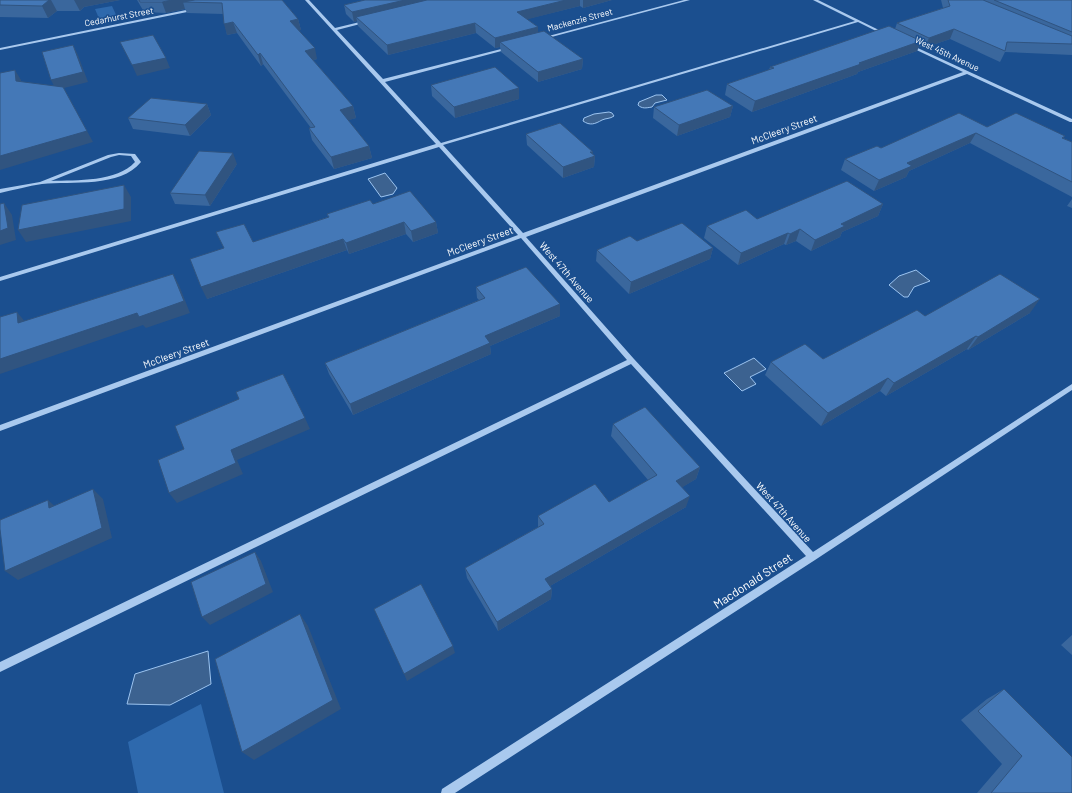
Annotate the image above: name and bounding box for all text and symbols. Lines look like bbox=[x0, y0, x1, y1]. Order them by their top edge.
street label: Cedarhurst Street bbox=[84, 4, 154, 29]
street label: Mackenzie Street bbox=[546, 6, 614, 34]
street label: West 45th Avenue bbox=[913, 34, 981, 73]
street label: McCleery Street bbox=[749, 111, 819, 146]
street label: McCleery Street bbox=[445, 223, 515, 258]
street label: West 47th Avenue bbox=[537, 239, 597, 305]
street label: McCleery Street bbox=[141, 335, 211, 370]
street label: West 47th Avenue bbox=[754, 479, 814, 545]
street label: Macdonald Street bbox=[710, 549, 794, 611]

